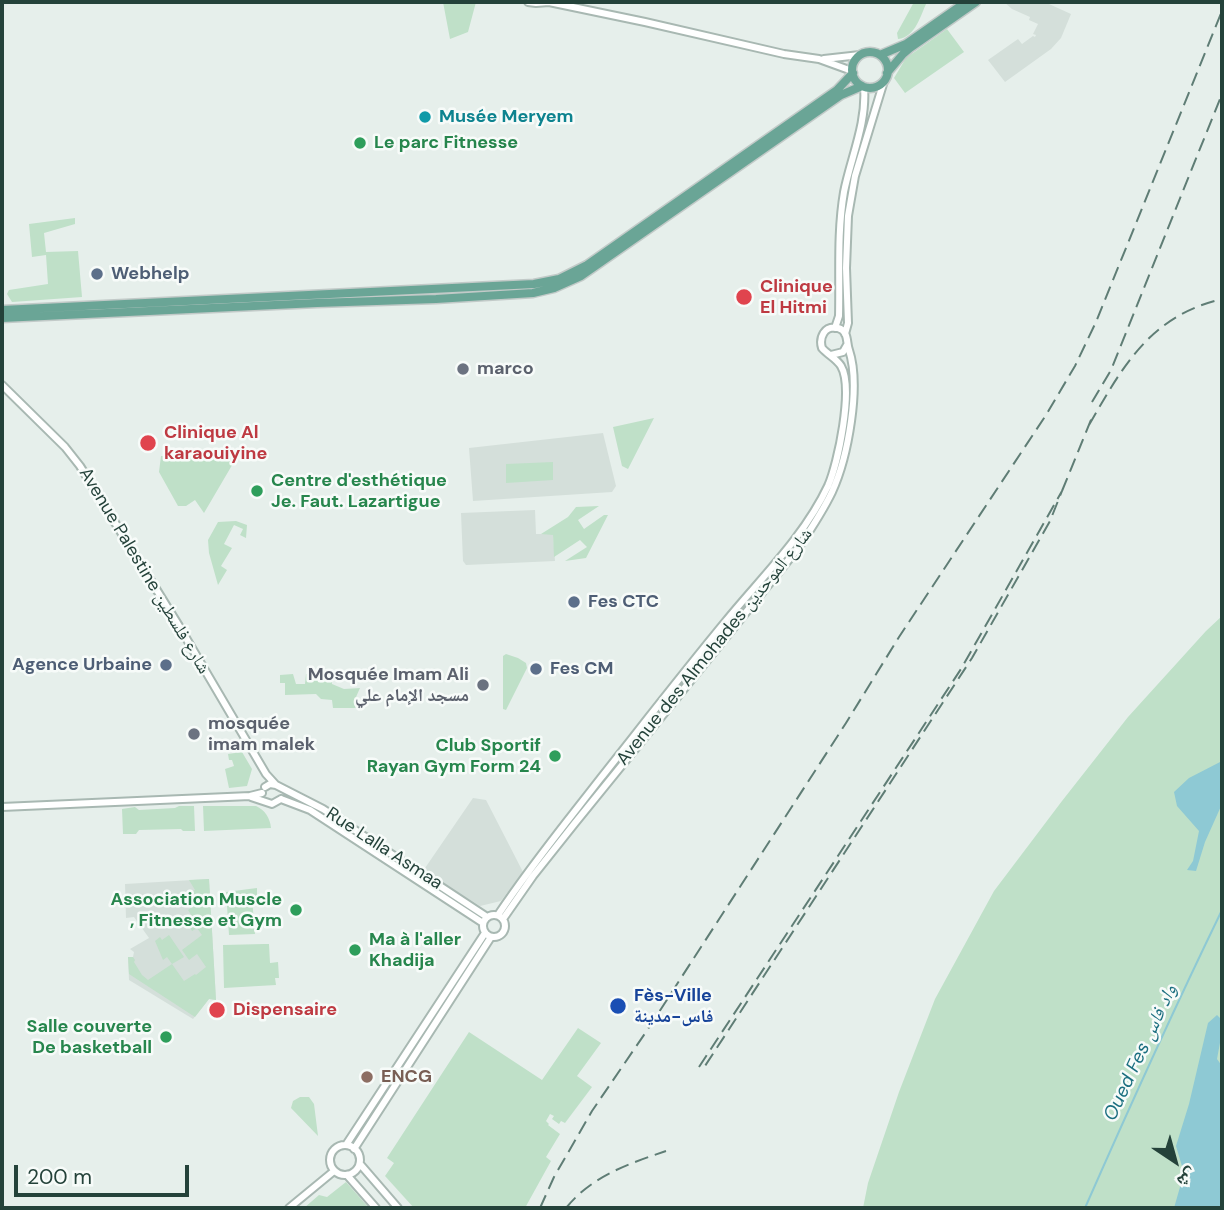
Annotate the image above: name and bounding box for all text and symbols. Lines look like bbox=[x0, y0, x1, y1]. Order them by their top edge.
place label: Musée Meryem bbox=[439, 106, 574, 128]
marker: Musée Meryem bbox=[417, 109, 433, 125]
place label: Le parc Fitnesse bbox=[374, 132, 518, 154]
marker: Le parc Fitnesse bbox=[352, 135, 368, 151]
place label: Webhelp bbox=[111, 263, 190, 285]
marker: Webhelp bbox=[89, 266, 105, 282]
place label: Clinique El Hitmi bbox=[760, 276, 833, 318]
marker: Clinique El Hitmi bbox=[734, 287, 754, 307]
place label: marco bbox=[477, 358, 534, 380]
marker: marco bbox=[455, 361, 471, 377]
place label: Clinique Al karaouiyine bbox=[164, 422, 267, 464]
marker: Clinique Al karaouiyine bbox=[138, 433, 158, 453]
street label: Avenue Palestine شارع فلسطين bbox=[74, 464, 214, 678]
place label: Centre d'esthétique Je. Faut. Lazartigue bbox=[271, 470, 447, 512]
marker: Centre d'esthétique Je. Faut. Lazartigue bbox=[249, 483, 265, 499]
street label: Avenue des Almohades شارع الموحدين bbox=[612, 524, 818, 770]
place label: Fes CTC bbox=[588, 591, 659, 613]
marker: Fes CTC bbox=[566, 594, 582, 610]
place label: Agence Urbaine bbox=[12, 654, 152, 676]
marker: Agence Urbaine bbox=[158, 657, 174, 673]
place label: Fes CM bbox=[550, 658, 613, 680]
marker: Fes CM bbox=[528, 661, 544, 677]
place label: Mosquée Imam Ali مسجد الإمام علي bbox=[308, 664, 469, 706]
marker: Mosquée Imam Ali مسجد الإمام علي bbox=[475, 677, 491, 693]
place label: mosquée imam malek bbox=[208, 713, 315, 756]
marker: mosquée imam malek bbox=[186, 726, 202, 742]
place label: Club Sportif Rayan Gym Form 24 bbox=[367, 735, 541, 778]
marker: Club Sportif Rayan Gym Form 24 bbox=[547, 748, 563, 764]
street label: Rue Lalla Asmaa bbox=[322, 803, 446, 895]
place label: Association Muscle , Fitnesse et Gym bbox=[111, 889, 282, 932]
marker: Association Muscle , Fitnesse et Gym bbox=[288, 902, 304, 918]
place label: Ma à l'aller Khadija bbox=[369, 929, 461, 972]
marker: Ma à l'aller Khadija bbox=[347, 942, 363, 958]
water label: Oued Fes واد فاس bbox=[1099, 981, 1183, 1125]
place label: Fès-Ville فاس-مدينة bbox=[634, 985, 713, 1028]
marker: Fès-Ville فاس-مدينة bbox=[608, 996, 628, 1016]
place label: Dispensaire bbox=[233, 999, 337, 1021]
marker: Dispensaire bbox=[207, 1000, 227, 1020]
place label: Salle couverte De basketball bbox=[27, 1016, 152, 1058]
marker: Salle couverte De basketball bbox=[158, 1029, 174, 1045]
place label: ENCG bbox=[381, 1066, 432, 1088]
marker: ENCG bbox=[359, 1069, 375, 1085]
north arrow bbox=[1140, 1126, 1210, 1196]
scale bar bbox=[18, 1150, 192, 1194]
text: ش bbox=[1172, 1162, 1203, 1194]
text: 200 m bbox=[27, 1163, 92, 1191]

